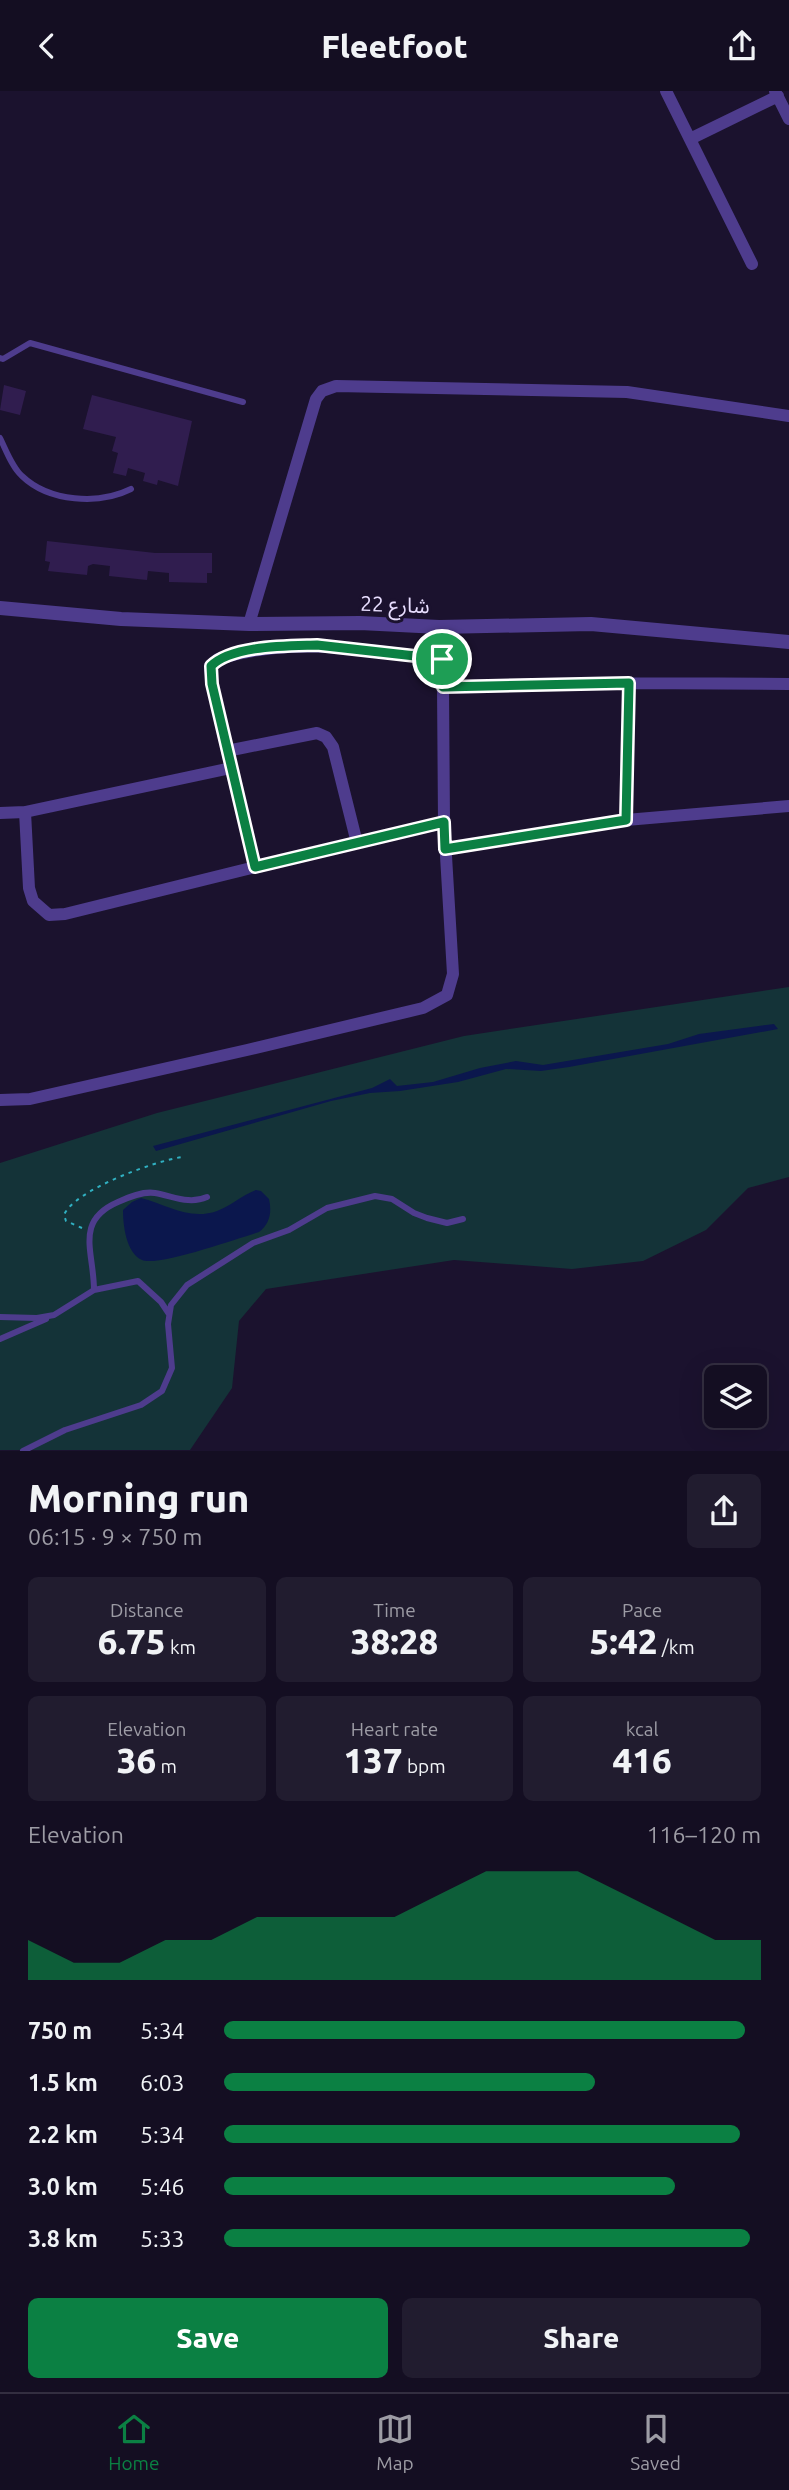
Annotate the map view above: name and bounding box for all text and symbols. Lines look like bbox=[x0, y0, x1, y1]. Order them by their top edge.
icon: back bbox=[28, 27, 66, 65]
icon: share bbox=[723, 27, 761, 65]
text: Fleetfoot bbox=[321, 28, 468, 64]
street label: شارع 22 bbox=[360, 591, 430, 621]
pin bbox=[412, 629, 472, 689]
icon: arrive bbox=[423, 640, 461, 678]
map controls bbox=[704, 1365, 767, 1428]
button: layers bbox=[704, 1365, 767, 1428]
button: share bbox=[687, 1474, 761, 1548]
text: Morning run bbox=[28, 1477, 249, 1519]
text: 06:15 · 9 × 750 m bbox=[28, 1524, 202, 1549]
text: Distance bbox=[110, 1599, 184, 1621]
text: Time bbox=[373, 1599, 416, 1621]
text: Pace bbox=[622, 1599, 662, 1621]
text: 6.75 bbox=[98, 1621, 166, 1661]
text: 38:28 bbox=[351, 1621, 438, 1661]
text: 5:42 bbox=[590, 1621, 657, 1661]
text: km bbox=[166, 1636, 196, 1658]
text: /km bbox=[657, 1636, 695, 1658]
text: Elevation bbox=[107, 1718, 186, 1740]
text: Heart rate bbox=[351, 1718, 438, 1740]
text: kcal bbox=[626, 1718, 659, 1740]
text: 36 bbox=[117, 1740, 156, 1780]
text: 137 bbox=[343, 1740, 403, 1780]
text: 416 bbox=[613, 1740, 672, 1780]
text: m bbox=[156, 1755, 177, 1777]
text: bpm bbox=[403, 1755, 446, 1777]
text: Elevation bbox=[28, 1822, 124, 1847]
text: 116–120 m bbox=[647, 1822, 761, 1847]
text: 750 m bbox=[28, 2018, 92, 2043]
text: 5:34 bbox=[140, 2018, 185, 2043]
text: 1.5 km bbox=[28, 2070, 98, 2095]
text: 6:03 bbox=[140, 2070, 185, 2095]
text: 2.2 km bbox=[28, 2122, 98, 2147]
text: 5:34 bbox=[140, 2122, 185, 2147]
text: 3.0 km bbox=[28, 2174, 98, 2199]
text: 5:46 bbox=[140, 2174, 185, 2199]
text: 3.8 km bbox=[28, 2226, 98, 2251]
text: 5:33 bbox=[140, 2226, 185, 2251]
button: Save bbox=[28, 2298, 388, 2378]
button: Share bbox=[402, 2298, 761, 2378]
tab: Home bbox=[108, 2410, 159, 2474]
tab: Map bbox=[376, 2410, 414, 2474]
tab: Saved bbox=[630, 2410, 681, 2474]

